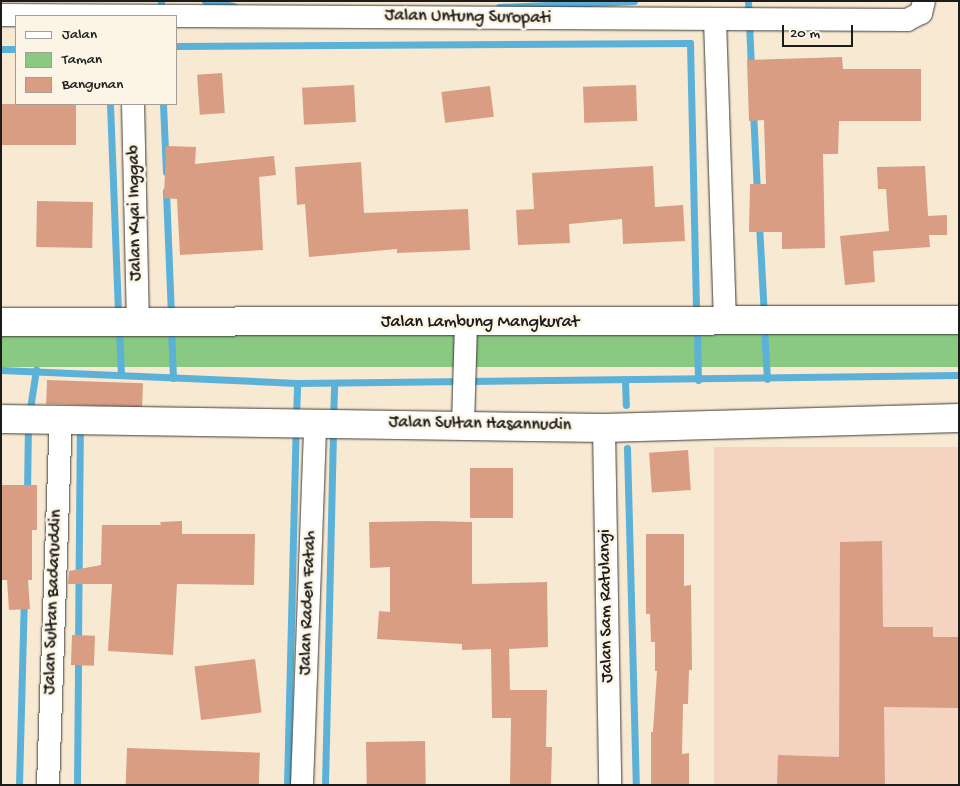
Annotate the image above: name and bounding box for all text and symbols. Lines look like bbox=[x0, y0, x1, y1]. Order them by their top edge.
street label: Jalan Untung Suropati bbox=[384, 6, 552, 30]
legend bbox=[15, 15, 178, 105]
scale bar bbox=[785, 15, 856, 47]
text: 20 m bbox=[790, 25, 820, 43]
text: Jalan bbox=[62, 26, 97, 44]
text: Taman bbox=[62, 51, 102, 69]
text: Bangunan bbox=[62, 76, 123, 94]
street label: Jalan Kyai Inggab bbox=[124, 145, 148, 281]
street label: Jalan Lambung Mangkurat bbox=[381, 312, 579, 334]
street label: Jalan Sultan Hasannudin bbox=[388, 413, 572, 437]
street label: Jalan Sultan Badaruddin bbox=[40, 509, 68, 695]
street label: Jalan Sam Ratulangi bbox=[595, 529, 619, 683]
street label: Jalan Raden Fatah bbox=[296, 530, 322, 676]

